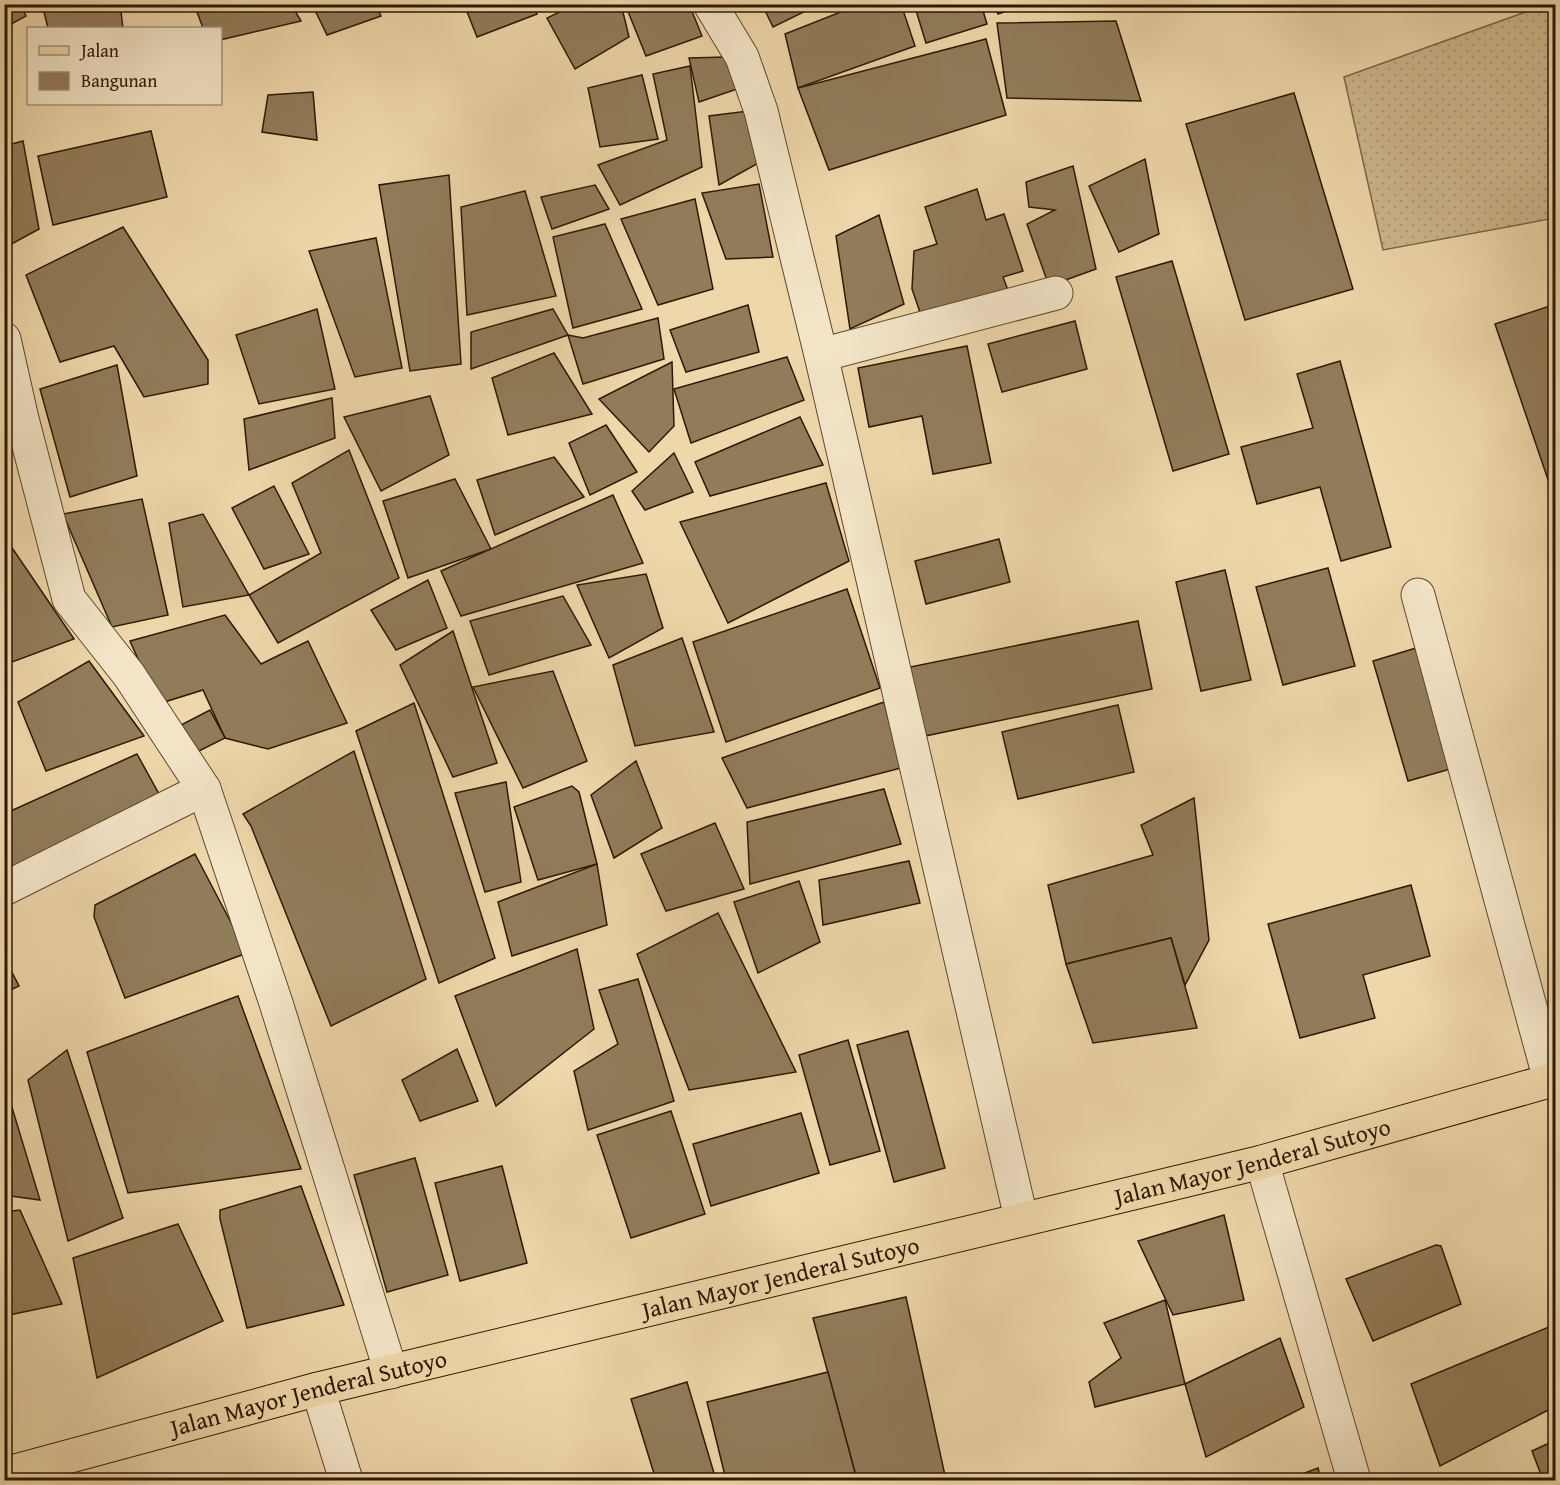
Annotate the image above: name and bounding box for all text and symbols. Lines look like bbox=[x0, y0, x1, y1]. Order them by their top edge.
legend bbox=[27, 27, 222, 105]
text: Jalan bbox=[79, 37, 119, 64]
text: Bangunan bbox=[81, 67, 157, 94]
street label: Jalan Mayor Jenderal Sutoyo bbox=[1108, 1109, 1395, 1215]
street label: Jalan Mayor Jenderal Sutoyo bbox=[635, 1227, 923, 1328]
street label: Jalan Mayor Jenderal Sutoyo bbox=[163, 1341, 450, 1446]

